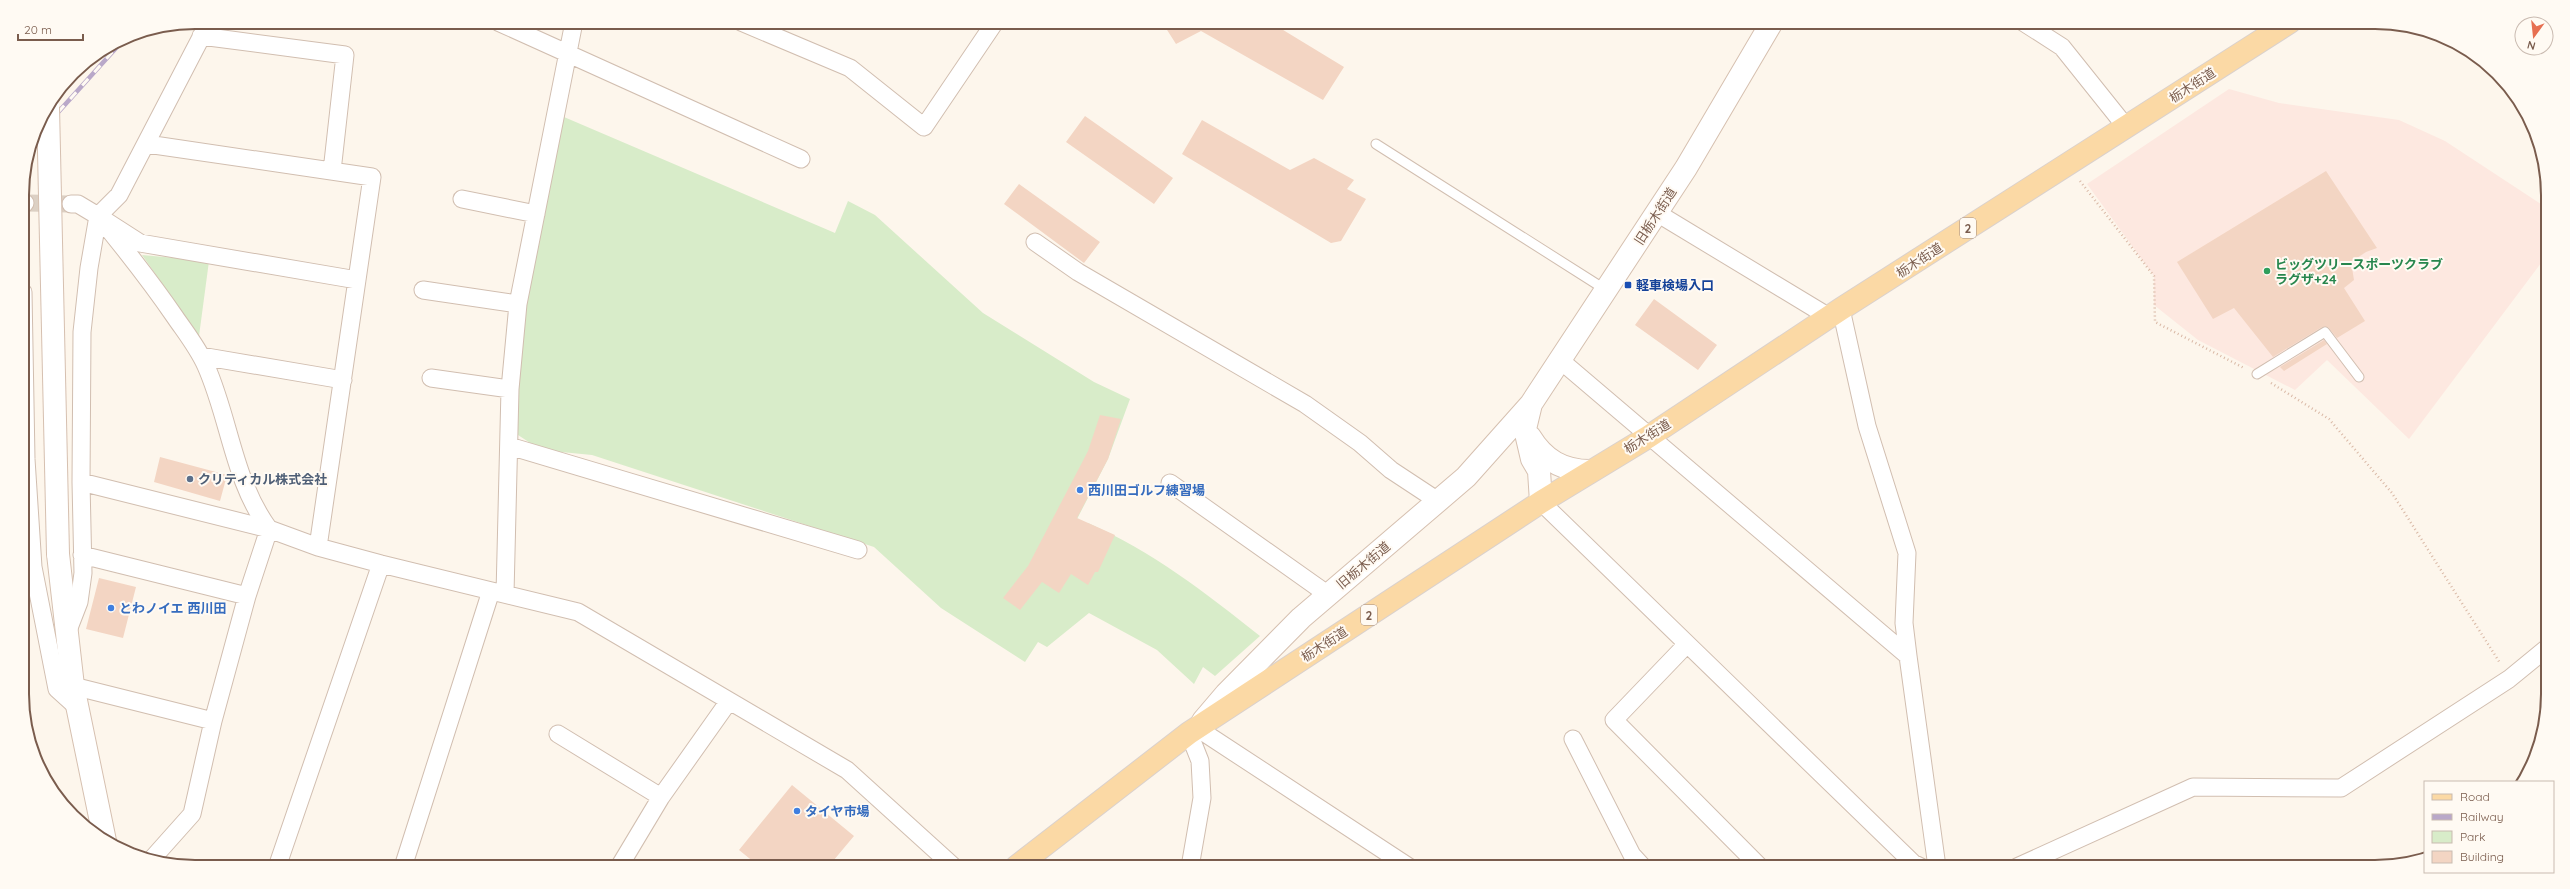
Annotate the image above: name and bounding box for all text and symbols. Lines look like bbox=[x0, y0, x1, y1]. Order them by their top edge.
scale bar bbox=[18, 16, 83, 42]
north arrow bbox=[2514, 16, 2554, 56]
text: 20 m bbox=[24, 22, 52, 37]
text: N bbox=[2526, 38, 2537, 53]
street label: 栃木街道 bbox=[2166, 64, 2218, 106]
street label: 旧栃木街道 bbox=[1631, 184, 1679, 248]
road number: 2 bbox=[1960, 218, 1976, 238]
street label: 栃木街道 bbox=[1893, 239, 1945, 281]
place label: ビッグツリースポーツクラブ ラグザ+24 bbox=[2275, 256, 2443, 287]
marker: ビッグツリースポーツクラブ ラグザ+24 bbox=[2262, 266, 2272, 276]
place label: 軽車検場入口 bbox=[1636, 277, 1714, 293]
marker: 軽車検場入口 bbox=[1623, 280, 1633, 290]
street label: 栃木街道 bbox=[1621, 415, 1673, 457]
place label: クリティカル株式会社 bbox=[198, 471, 327, 487]
marker: クリティカル株式会社 bbox=[185, 474, 195, 484]
place label: 西川田ゴルフ練習場 bbox=[1088, 482, 1205, 498]
marker: 西川田ゴルフ練習場 bbox=[1075, 485, 1085, 495]
street label: 旧栃木街道 bbox=[1333, 538, 1393, 592]
place label: とわノイエ 西川田 bbox=[119, 600, 227, 616]
marker: とわノイエ 西川田 bbox=[106, 603, 116, 613]
road number: 2 bbox=[1361, 605, 1377, 625]
street label: 栃木街道 bbox=[1298, 623, 1350, 665]
legend bbox=[2424, 781, 2554, 873]
text: Road bbox=[2460, 789, 2490, 804]
place label: タイヤ市場 bbox=[805, 803, 870, 819]
marker: タイヤ市場 bbox=[792, 806, 802, 816]
text: Railway bbox=[2460, 809, 2504, 824]
text: Park bbox=[2460, 829, 2485, 844]
text: Building bbox=[2460, 849, 2504, 864]

